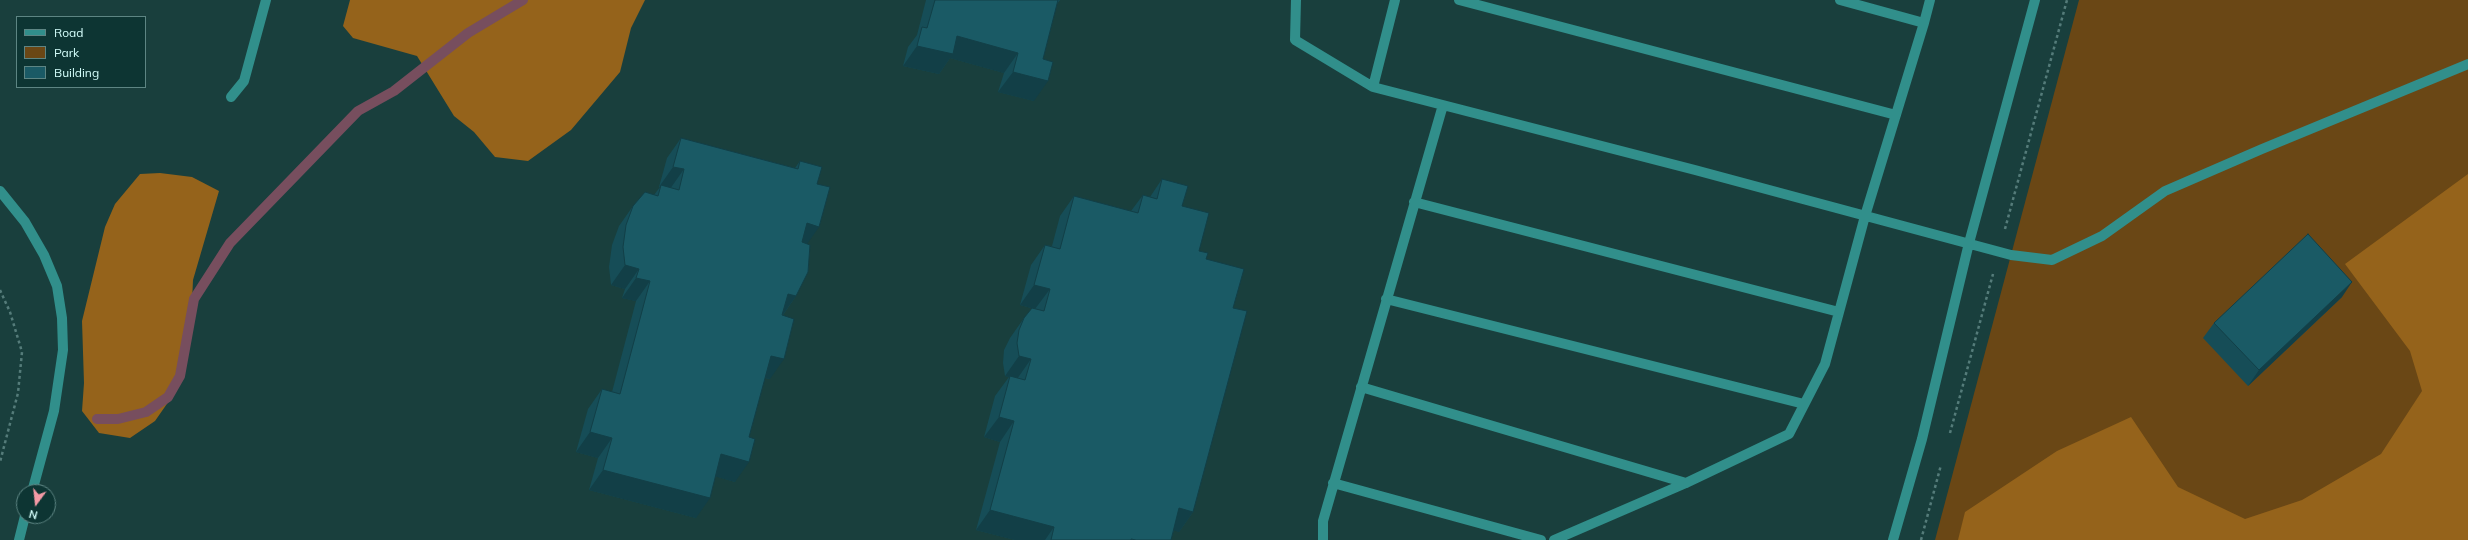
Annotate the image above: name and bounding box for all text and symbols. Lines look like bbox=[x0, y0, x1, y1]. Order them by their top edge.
legend bbox=[16, 16, 146, 88]
text: Road bbox=[54, 25, 83, 40]
text: Park bbox=[54, 45, 79, 60]
text: Building bbox=[54, 65, 99, 80]
north arrow bbox=[16, 484, 56, 524]
text: N bbox=[27, 507, 39, 522]

